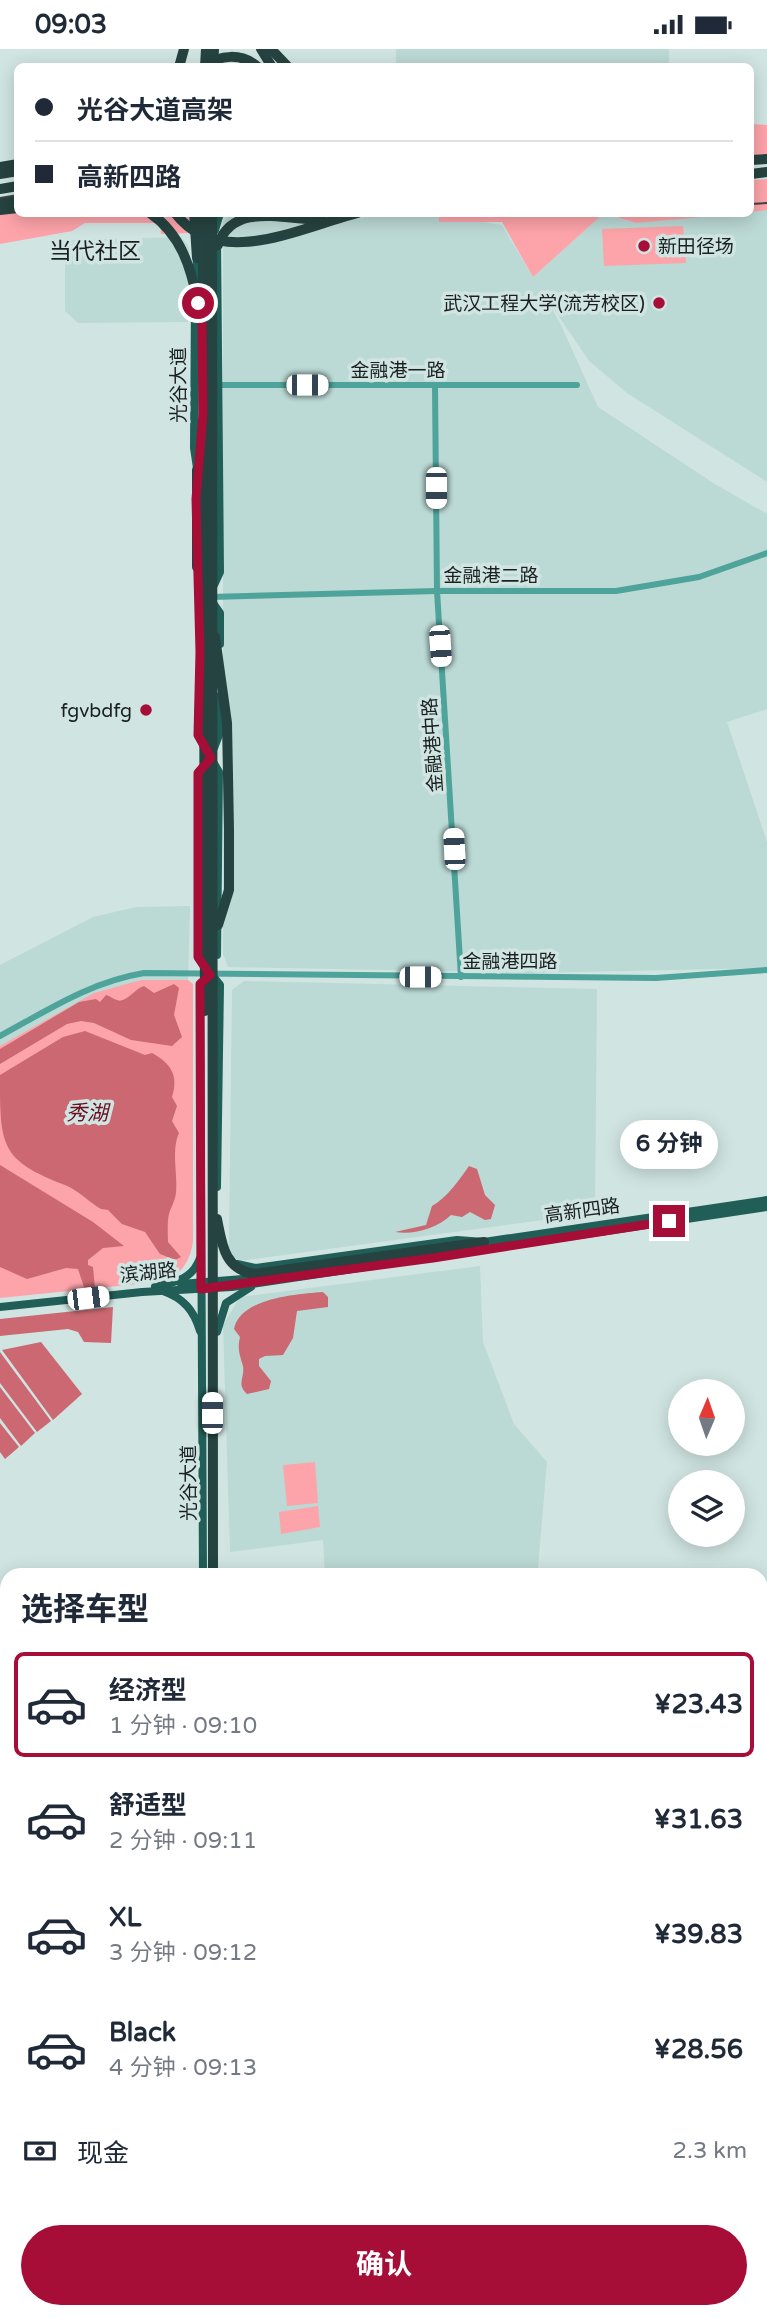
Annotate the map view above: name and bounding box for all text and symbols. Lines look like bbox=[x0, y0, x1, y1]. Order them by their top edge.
text: 09:03 bbox=[35, 9, 107, 40]
text: 光谷大道高架 bbox=[77, 95, 233, 126]
text: 高新四路 bbox=[77, 162, 181, 193]
place label: 新田径场 bbox=[658, 236, 734, 258]
district label: 当代社区 bbox=[49, 238, 141, 266]
marker: 新田径场 bbox=[636, 238, 652, 254]
route start bbox=[182, 287, 214, 319]
place label: 武汉工程大学(流芳校区) bbox=[443, 293, 645, 315]
marker: 武汉工程大学(流芳校区) bbox=[651, 295, 667, 311]
street label: 光谷大道 bbox=[168, 347, 190, 423]
street label: 金融港一路 bbox=[350, 360, 446, 382]
car bbox=[287, 375, 329, 396]
car bbox=[426, 467, 447, 509]
street label: 金融港二路 bbox=[443, 565, 539, 587]
car bbox=[429, 624, 452, 668]
street label: 金融港中路 bbox=[419, 697, 447, 793]
place label: fgvbdfg bbox=[61, 700, 132, 722]
marker: fgvbdfg bbox=[138, 702, 154, 718]
car bbox=[443, 827, 466, 871]
street label: 金融港四路 bbox=[462, 951, 558, 973]
car bbox=[400, 967, 442, 988]
water label: 秀湖 bbox=[66, 1101, 111, 1126]
callout: 6 分钟 bbox=[620, 1119, 718, 1169]
text: 6 分钟 bbox=[636, 1130, 702, 1158]
street label: 高新四路 bbox=[543, 1195, 621, 1227]
route end bbox=[653, 1205, 685, 1237]
street label: 滨湖路 bbox=[119, 1259, 178, 1287]
car bbox=[66, 1285, 111, 1311]
north arrow bbox=[668, 1379, 746, 1456]
map controls bbox=[668, 1379, 745, 1547]
car bbox=[202, 1392, 223, 1434]
street label: 光谷大道 bbox=[178, 1445, 200, 1521]
button: layers bbox=[668, 1470, 745, 1547]
text: 选择车型 bbox=[21, 1591, 149, 1629]
icon: car bbox=[25, 1673, 88, 1736]
text: 经济型 bbox=[109, 1675, 187, 1706]
text: ¥23.43 bbox=[654, 1689, 743, 1720]
text: 1 分钟 · 09:10 bbox=[109, 1712, 257, 1740]
icon: car bbox=[25, 1788, 88, 1851]
text: 舒适型 bbox=[109, 1790, 187, 1821]
text: ¥31.63 bbox=[654, 1804, 743, 1835]
text: 2 分钟 · 09:11 bbox=[109, 1827, 257, 1855]
text: XL bbox=[109, 1902, 141, 1933]
icon: car bbox=[25, 1903, 88, 1966]
text: ¥39.83 bbox=[654, 1919, 743, 1950]
text: 3 分钟 · 09:12 bbox=[109, 1939, 257, 1967]
text: Black bbox=[109, 2017, 176, 2048]
icon: car bbox=[25, 2018, 88, 2081]
text: ¥28.56 bbox=[654, 2034, 743, 2065]
text: 4 分钟 · 09:13 bbox=[109, 2054, 257, 2082]
icon: cash bbox=[21, 2132, 59, 2170]
text: 2.3 km bbox=[673, 2137, 747, 2165]
text: 现金 bbox=[77, 2138, 129, 2169]
button: 确认 bbox=[21, 2225, 747, 2305]

